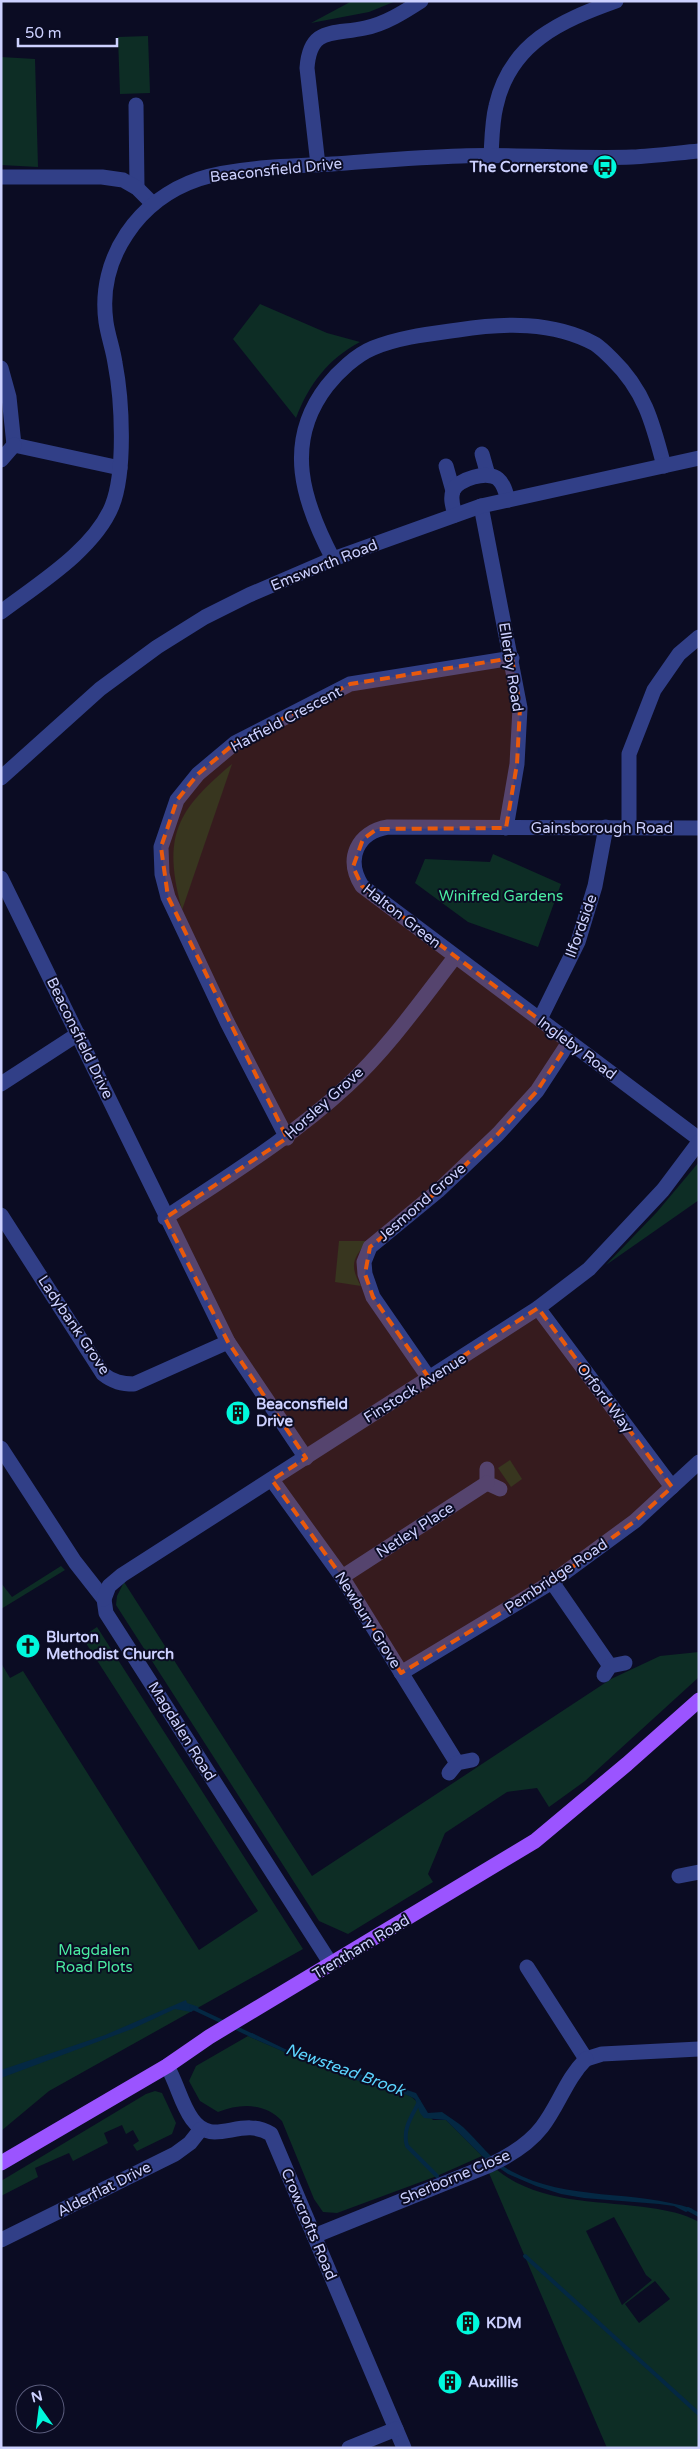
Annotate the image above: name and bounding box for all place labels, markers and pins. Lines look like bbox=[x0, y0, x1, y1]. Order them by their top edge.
bus stop icon: The Cornerstone bbox=[592, 154, 618, 180]
place label: The Cornerstone bbox=[468, 158, 588, 176]
place label: Beaconsfield Drive bbox=[256, 1395, 348, 1430]
building icon: Beaconsfield Drive bbox=[225, 1400, 251, 1426]
place label: Blurton Methodist Church bbox=[46, 1628, 174, 1663]
church icon: Blurton Methodist Church bbox=[15, 1633, 41, 1659]
building icon: KDM bbox=[455, 2310, 481, 2336]
place label: KDM bbox=[486, 2314, 522, 2332]
building icon: Auxillis bbox=[437, 2369, 463, 2395]
place label: Auxillis bbox=[468, 2373, 518, 2391]

